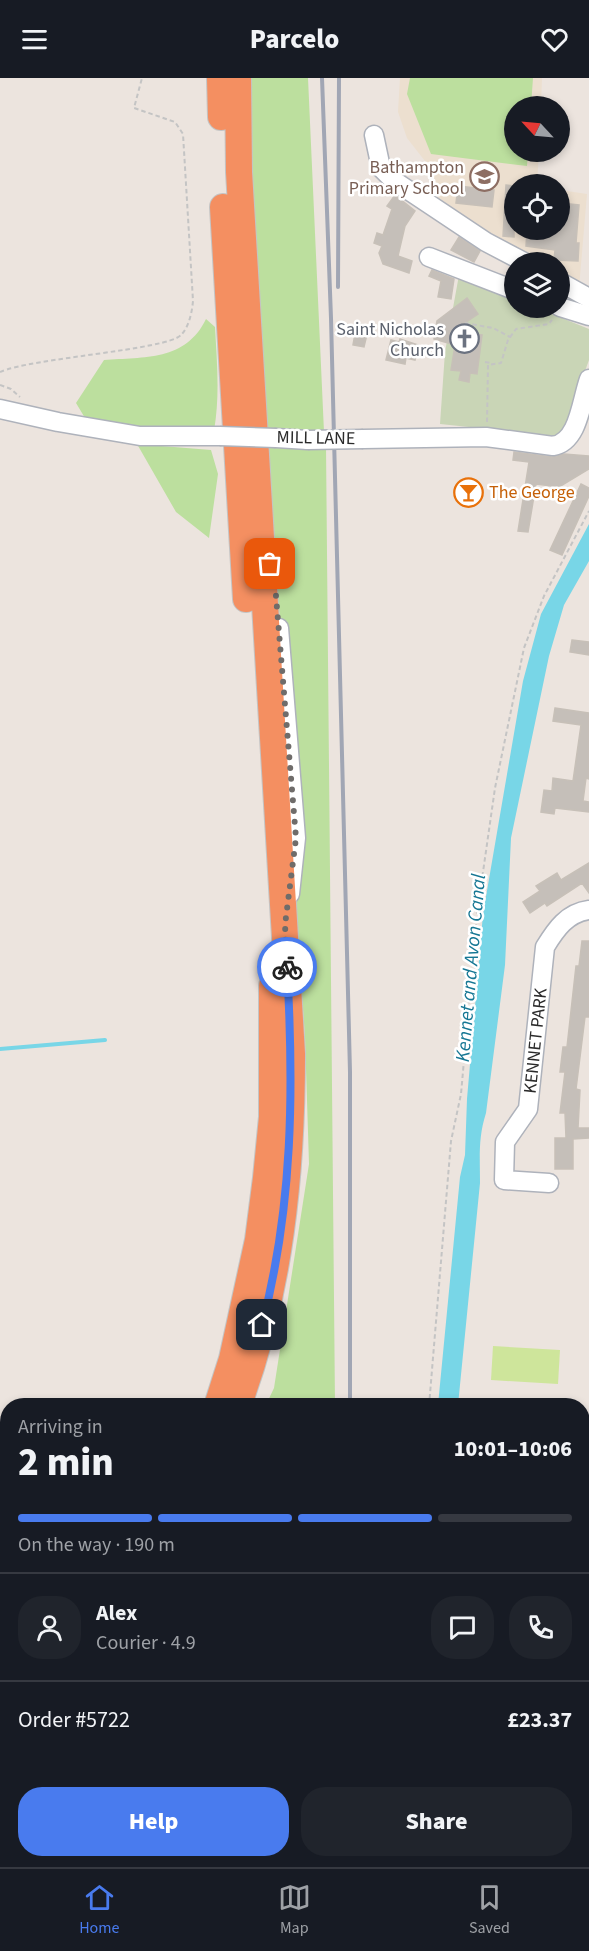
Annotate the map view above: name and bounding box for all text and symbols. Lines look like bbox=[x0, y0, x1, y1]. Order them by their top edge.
text: Parcelo bbox=[250, 20, 339, 59]
icon: menu bbox=[18, 23, 51, 56]
icon: heart bbox=[538, 23, 571, 56]
north arrow bbox=[504, 96, 570, 162]
map controls bbox=[504, 96, 570, 318]
place label: Bathampton Primary School bbox=[349, 155, 464, 201]
school or university icon: Bathampton Primary School bbox=[469, 161, 501, 193]
button: locate bbox=[504, 174, 570, 240]
button: layers bbox=[504, 252, 570, 318]
place label: Saint Nicholas Church bbox=[336, 317, 444, 363]
church icon: Saint Nicholas Church bbox=[449, 323, 481, 355]
street label: MILL LANE bbox=[276, 425, 356, 451]
bar icon: The George bbox=[452, 476, 484, 508]
place label: The George bbox=[489, 480, 575, 505]
pin bbox=[244, 538, 295, 589]
icon: bag bbox=[253, 547, 286, 580]
water label: Kennet and Avon Canal bbox=[449, 873, 493, 1063]
courier bbox=[257, 937, 317, 997]
icon: bike bbox=[271, 951, 304, 984]
street label: KENNET PARK bbox=[517, 986, 553, 1095]
pin bbox=[236, 1299, 287, 1350]
icon: home bbox=[245, 1308, 278, 1341]
text: Arriving in bbox=[18, 1413, 103, 1441]
text: 10:01–10:06 bbox=[454, 1433, 572, 1465]
text: 2 min bbox=[18, 1435, 114, 1491]
text: On the way · 190 m bbox=[18, 1531, 175, 1559]
button: person bbox=[18, 1596, 81, 1659]
button: chat bbox=[431, 1596, 494, 1659]
button: phone bbox=[509, 1596, 572, 1659]
text: Alex bbox=[96, 1597, 137, 1629]
text: Courier · 4.9 bbox=[96, 1629, 196, 1657]
text: Order #5722 bbox=[18, 1704, 130, 1736]
text: £23.37 bbox=[507, 1704, 572, 1736]
button: Help bbox=[18, 1787, 289, 1856]
button: Share bbox=[301, 1787, 572, 1856]
tab: Home bbox=[79, 1881, 119, 1939]
tab: Map bbox=[278, 1881, 311, 1939]
tab: Saved bbox=[469, 1881, 510, 1939]

